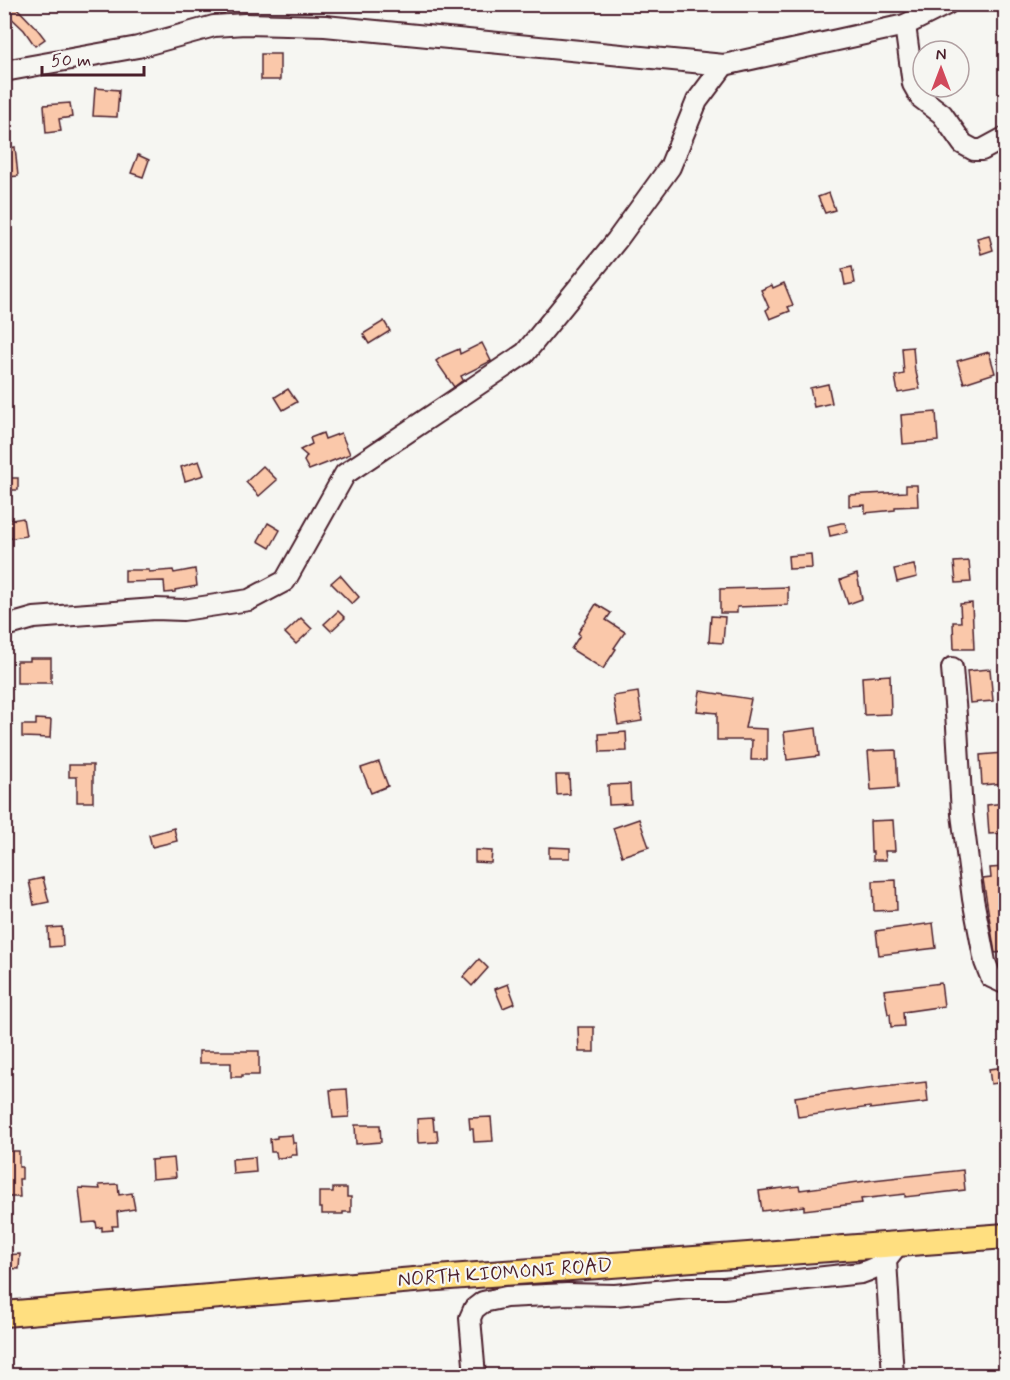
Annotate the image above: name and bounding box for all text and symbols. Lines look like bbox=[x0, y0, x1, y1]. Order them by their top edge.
scale bar bbox=[42, 39, 144, 77]
north arrow bbox=[911, 39, 971, 99]
text: N bbox=[936, 45, 946, 66]
text: 50 m bbox=[51, 49, 91, 73]
street label: NORTH KIOMONI ROAD bbox=[397, 1252, 613, 1294]

